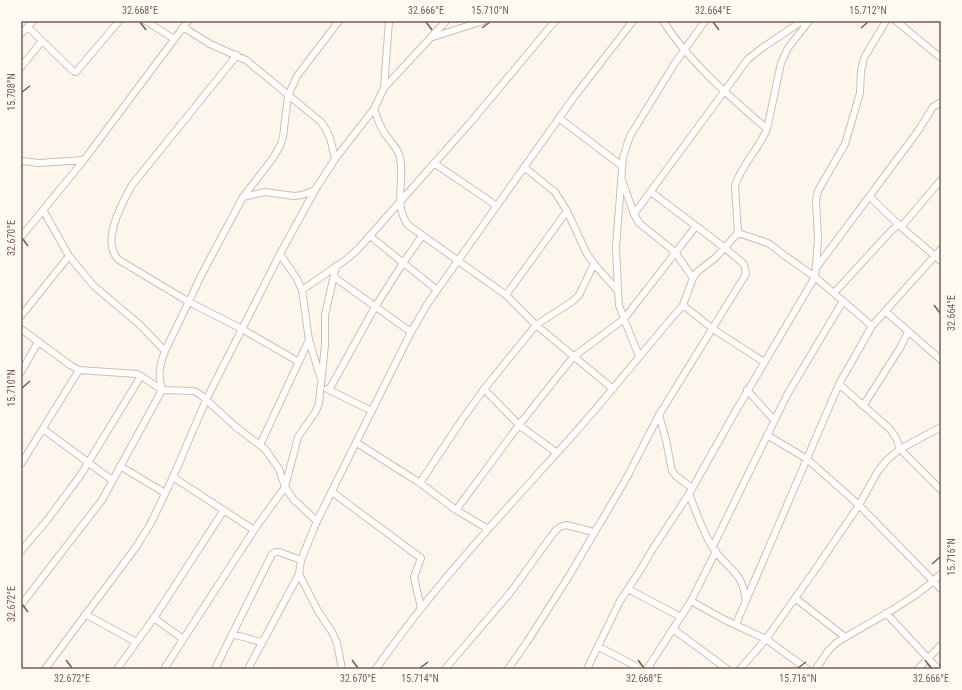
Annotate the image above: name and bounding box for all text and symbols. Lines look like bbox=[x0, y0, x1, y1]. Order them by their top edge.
text: 32.668°E bbox=[122, 5, 158, 16]
text: 32.666°E bbox=[408, 5, 444, 16]
text: 15.710°N bbox=[471, 5, 509, 16]
text: 32.664°E bbox=[695, 5, 731, 16]
text: 15.712°N bbox=[849, 5, 887, 16]
text: 15.708°N bbox=[6, 73, 17, 111]
text: 32.670°E bbox=[6, 220, 17, 256]
text: 32.664°E bbox=[946, 295, 957, 331]
text: 15.710°N bbox=[6, 369, 17, 407]
text: 15.716°N bbox=[946, 538, 957, 576]
text: 32.672°E bbox=[6, 586, 17, 622]
text: 32.672°E bbox=[54, 673, 90, 684]
text: 32.670°E bbox=[340, 673, 376, 684]
text: 15.714°N bbox=[401, 673, 439, 684]
text: 32.668°E bbox=[626, 673, 662, 684]
text: 15.716°N bbox=[779, 673, 817, 684]
text: 32.666°E bbox=[913, 673, 949, 684]

